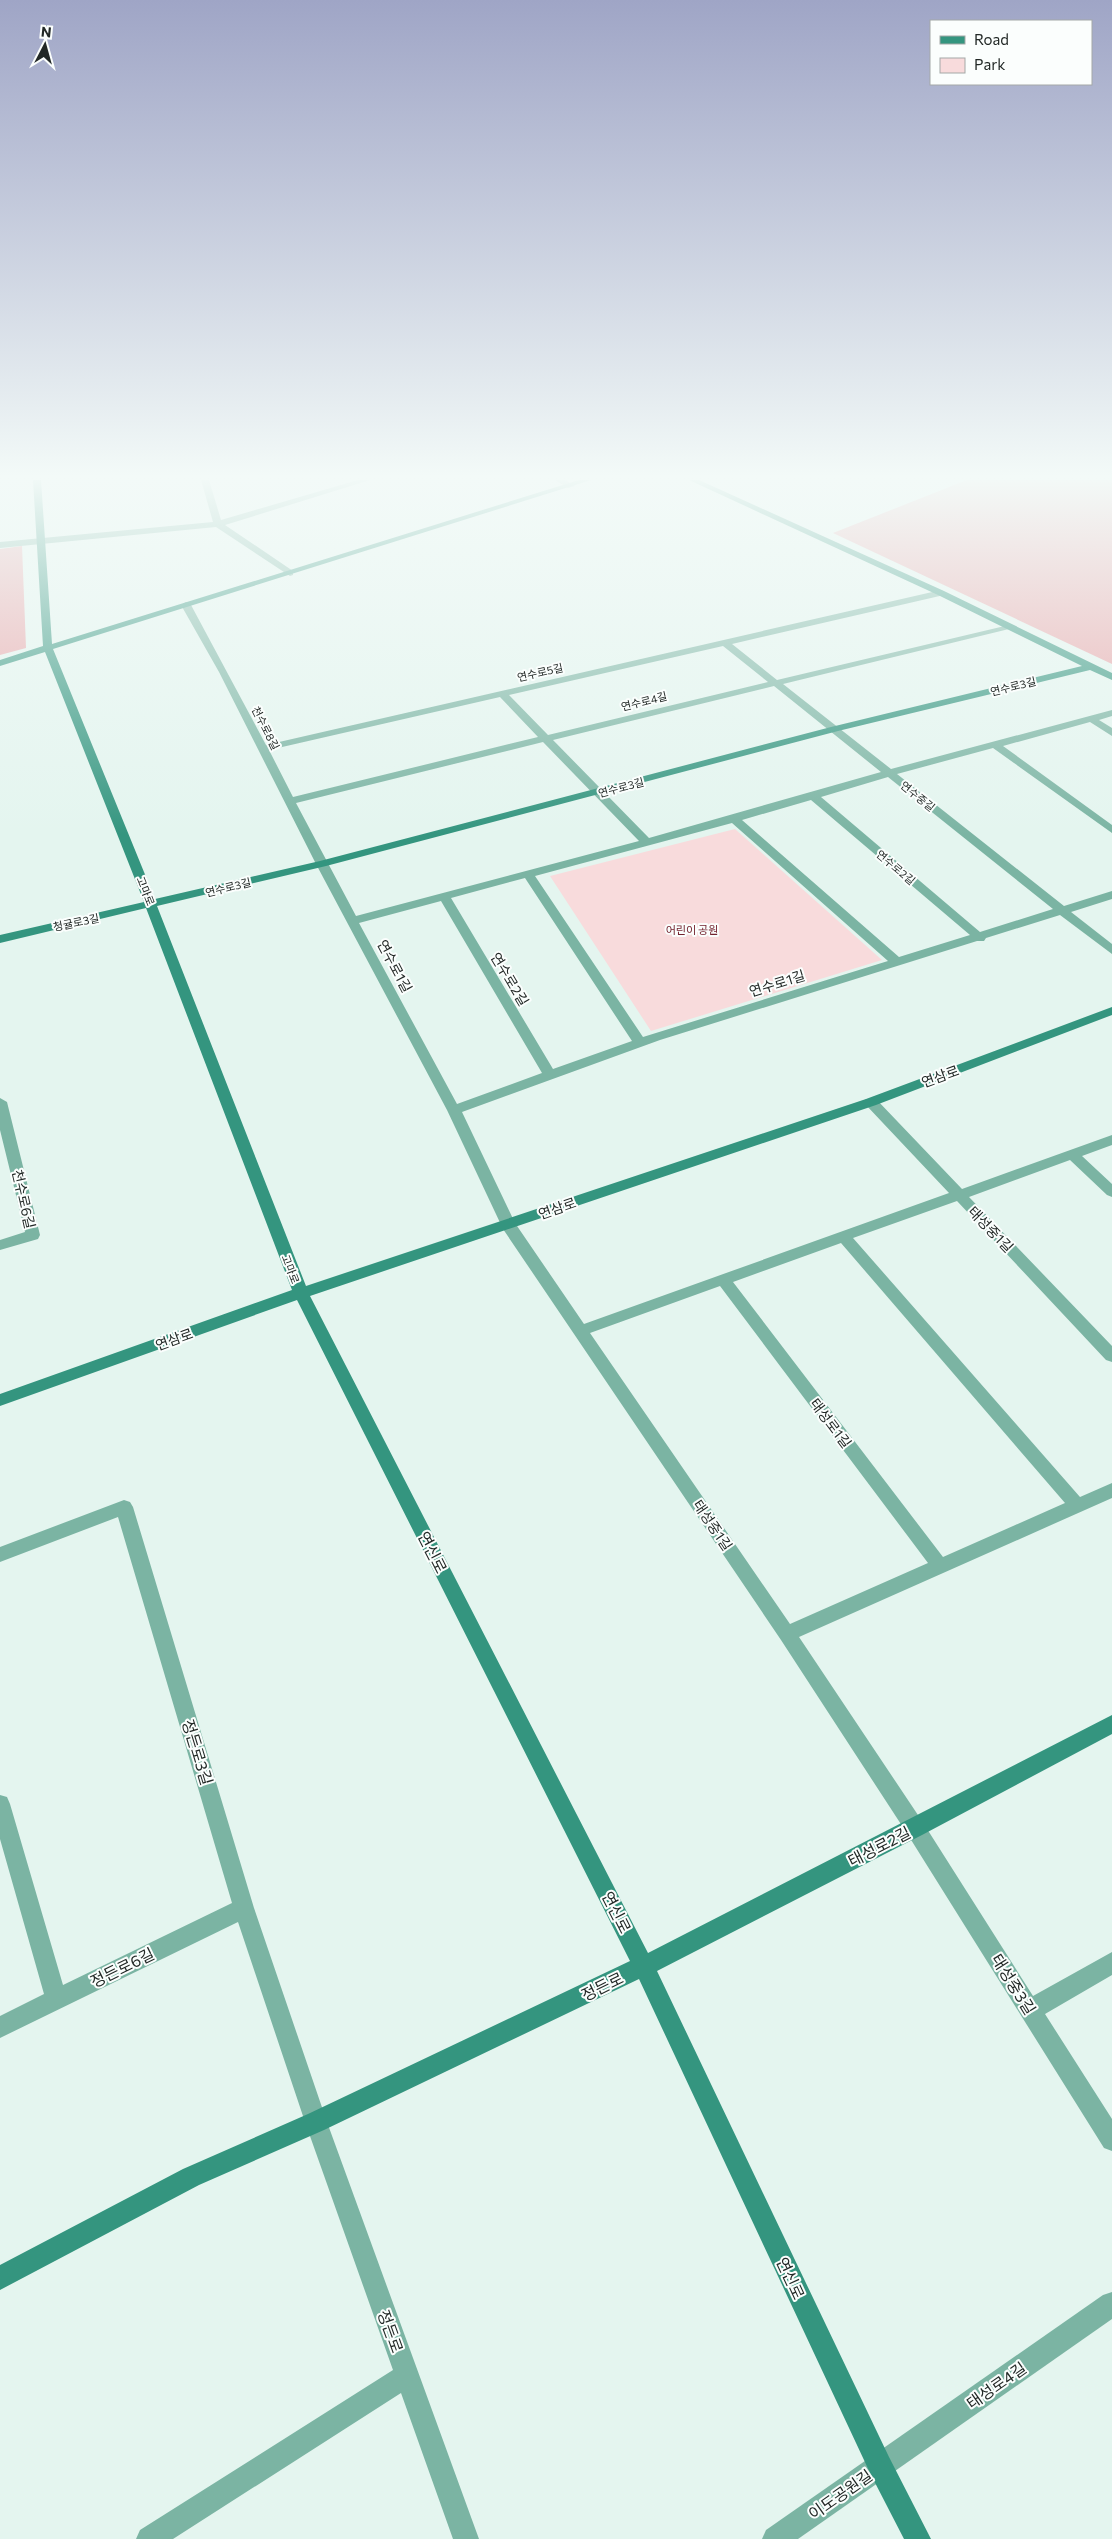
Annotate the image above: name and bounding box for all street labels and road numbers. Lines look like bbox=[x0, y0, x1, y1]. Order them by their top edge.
street label: 연수로5길 bbox=[516, 660, 564, 684]
street label: 연수로3길 bbox=[989, 674, 1037, 698]
street label: 연수로4길 bbox=[620, 689, 668, 713]
street label: 천수로8길 bbox=[250, 704, 282, 752]
street label: 연수로3길 bbox=[597, 775, 645, 799]
street label: 연수중길 bbox=[898, 778, 938, 814]
street label: 연수로2길 bbox=[874, 847, 918, 887]
street label: 고마로 bbox=[134, 874, 158, 908]
street label: 연수로3길 bbox=[204, 875, 252, 899]
street label: 청귤로3길 bbox=[52, 911, 100, 933]
street label: 연수로1길 bbox=[374, 937, 416, 995]
street label: 연수로2길 bbox=[487, 949, 533, 1009]
street label: 연수로1길 bbox=[747, 966, 807, 1000]
street label: 연삼로 bbox=[919, 1061, 961, 1091]
street label: 천수로6길 bbox=[9, 1168, 39, 1230]
street label: 연삼로 bbox=[536, 1194, 578, 1222]
street label: 태성중1길 bbox=[965, 1202, 1017, 1256]
street label: 고마로 bbox=[279, 1252, 303, 1286]
street label: 연삼로 bbox=[153, 1324, 195, 1354]
street label: 태성로1길 bbox=[807, 1395, 855, 1451]
street label: 태성중1길 bbox=[690, 1496, 736, 1554]
street label: 연신로 bbox=[415, 1528, 452, 1576]
street label: 정든로3길 bbox=[179, 1717, 217, 1787]
street label: 태성로2길 bbox=[844, 1822, 914, 1870]
street label: 연신로 bbox=[599, 1888, 636, 1936]
street label: 정든로6길 bbox=[87, 1943, 157, 1991]
street label: 태성중3길 bbox=[988, 1950, 1040, 2018]
street label: 정든로 bbox=[578, 1968, 626, 2004]
street label: 연신로 bbox=[773, 2254, 809, 2302]
street label: 정든로 bbox=[375, 2307, 408, 2355]
street label: 태성로4길 bbox=[963, 2358, 1029, 2412]
street label: 이도공원길 bbox=[804, 2465, 876, 2523]

